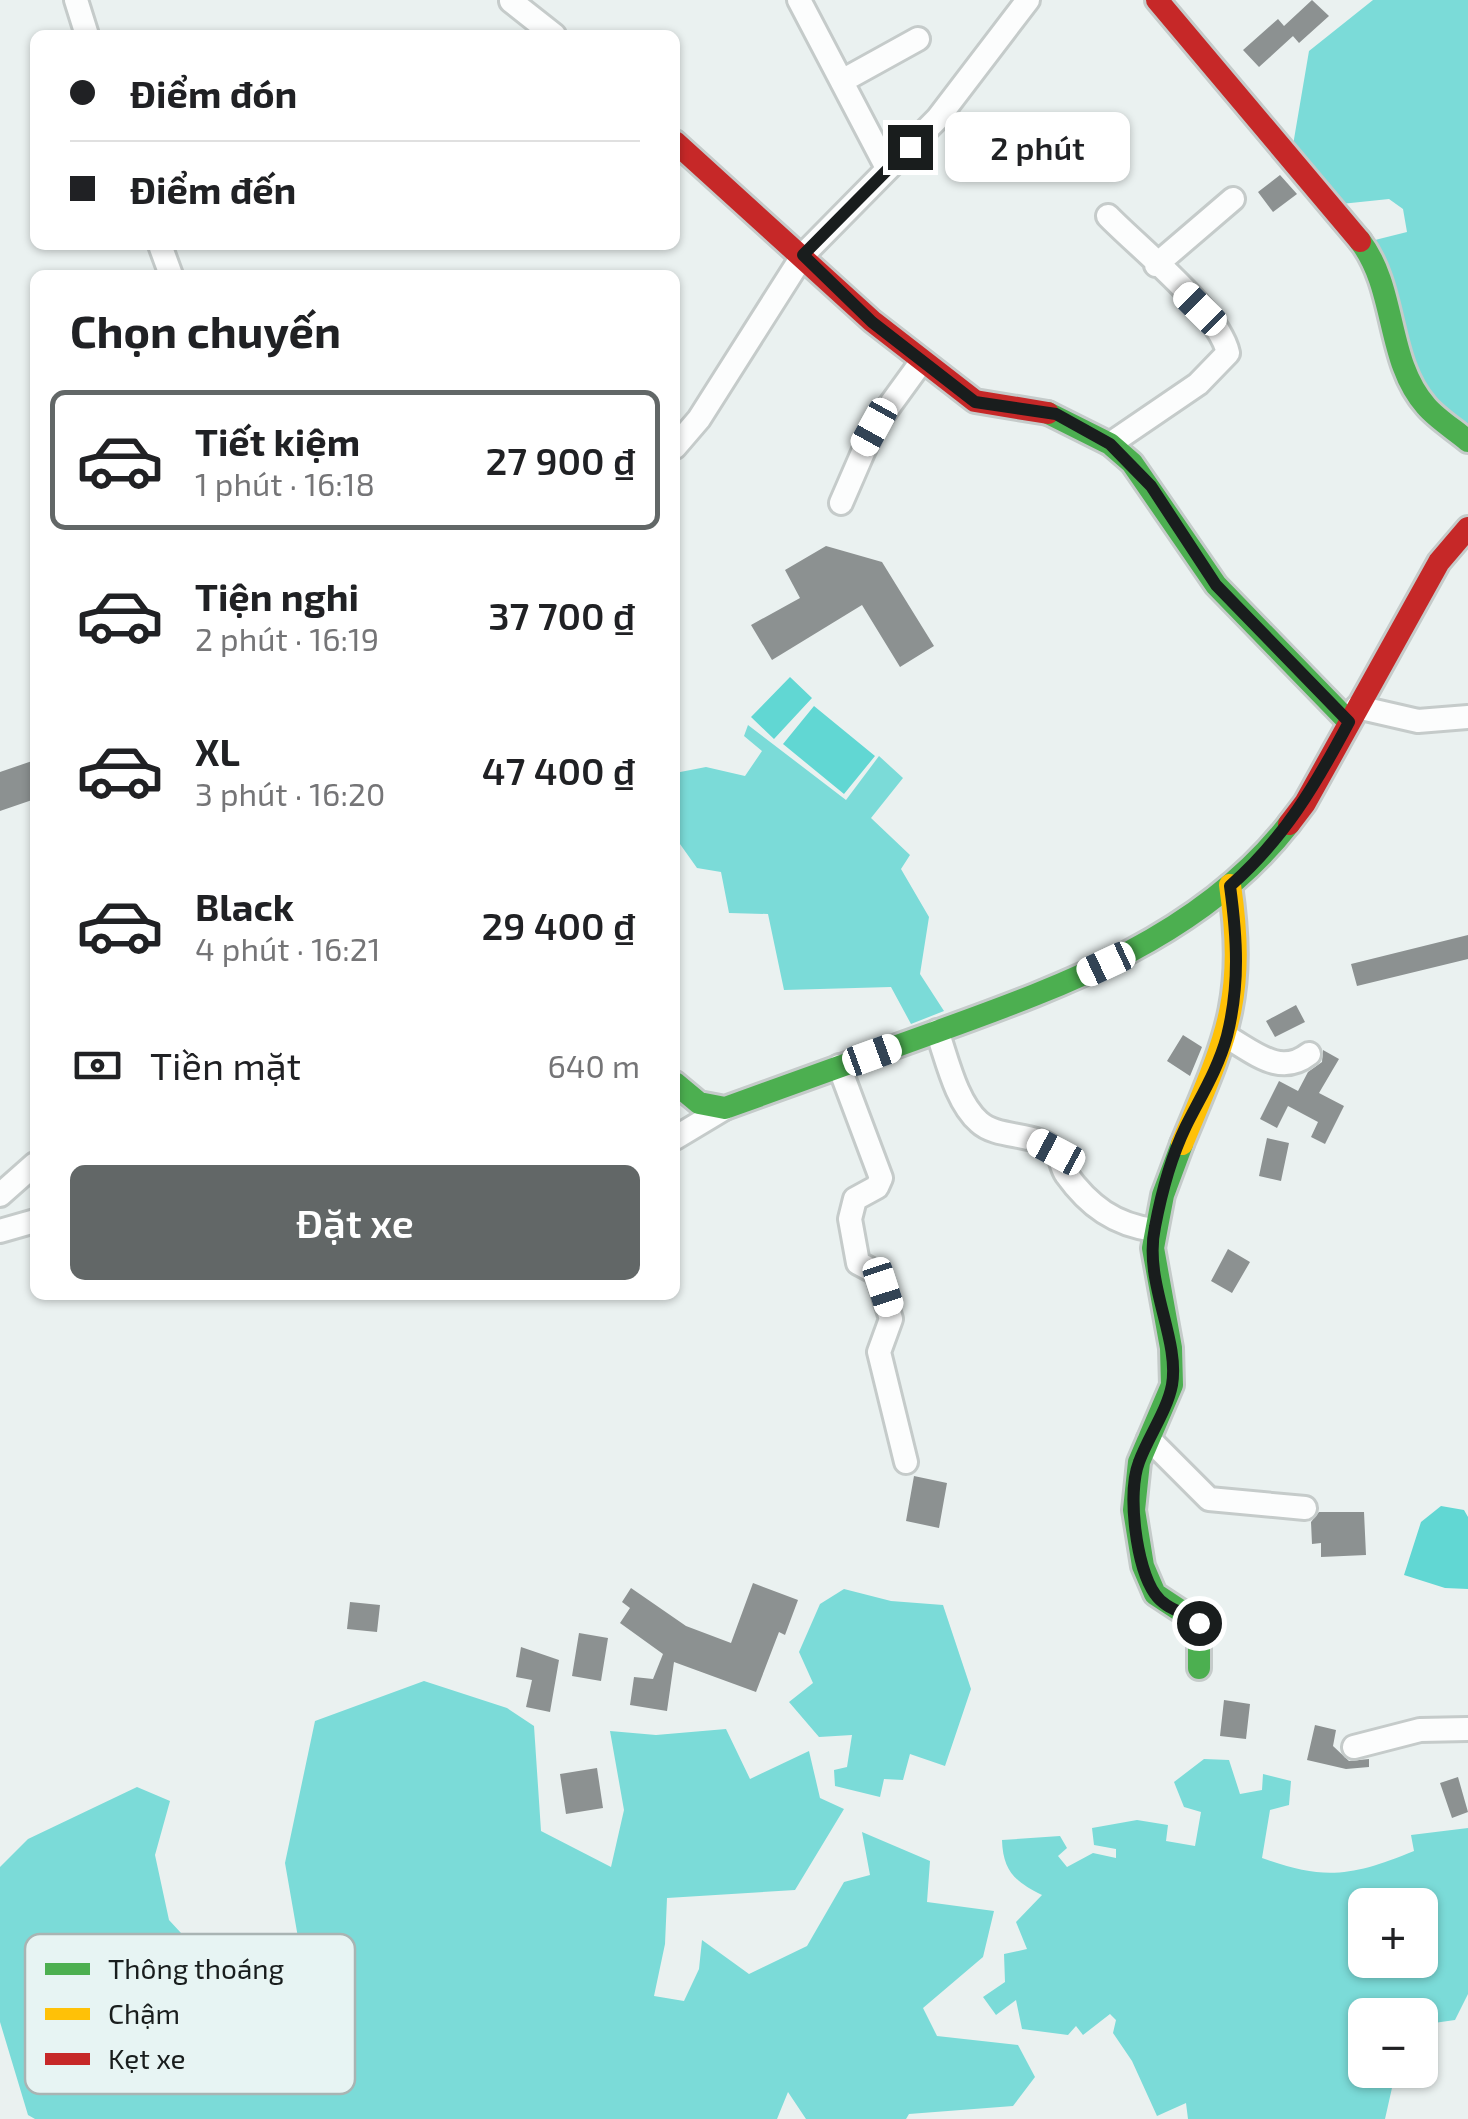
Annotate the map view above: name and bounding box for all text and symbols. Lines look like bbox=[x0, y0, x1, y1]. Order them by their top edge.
text: Điểm đón bbox=[130, 70, 297, 116]
callout: 2 phút bbox=[945, 112, 1130, 182]
route end bbox=[888, 125, 933, 170]
text: 2 phút bbox=[990, 128, 1085, 166]
text: Điểm đến bbox=[130, 166, 296, 212]
car bbox=[1168, 277, 1232, 341]
text: Chọn chuyến bbox=[70, 303, 341, 357]
car bbox=[846, 393, 902, 461]
icon: car bbox=[75, 415, 165, 505]
text: Tiết kiệm bbox=[195, 418, 360, 464]
text: 27 900 ₫ bbox=[486, 437, 635, 483]
text: 1 phút · 16:18 bbox=[195, 464, 375, 502]
icon: car bbox=[75, 570, 165, 660]
text: Tiện nghi bbox=[195, 573, 359, 619]
text: 37 700 ₫ bbox=[488, 592, 635, 638]
text: 2 phút · 16:19 bbox=[195, 619, 379, 657]
icon: car bbox=[75, 725, 165, 815]
text: XL bbox=[195, 728, 240, 774]
text: 47 400 ₫ bbox=[482, 747, 635, 793]
text: 3 phút · 16:20 bbox=[195, 774, 385, 812]
icon: car bbox=[75, 880, 165, 970]
text: Black bbox=[195, 883, 294, 929]
text: 29 400 ₫ bbox=[481, 902, 635, 948]
text: 4 phút · 16:21 bbox=[195, 929, 381, 967]
car bbox=[1072, 938, 1140, 990]
car bbox=[839, 1031, 905, 1079]
icon: cash bbox=[70, 1038, 125, 1093]
text: Tiền mặt bbox=[150, 1042, 301, 1088]
text: 640 m bbox=[548, 1046, 640, 1084]
car bbox=[1022, 1125, 1090, 1179]
button: Đặt xe bbox=[70, 1165, 640, 1280]
car bbox=[859, 1254, 907, 1320]
route start bbox=[1177, 1601, 1222, 1646]
map controls bbox=[1348, 1888, 1438, 2088]
button: + bbox=[1348, 1888, 1438, 1978]
legend bbox=[25, 1934, 355, 2094]
text: Thông thoáng bbox=[108, 1951, 285, 1985]
text: Chậm bbox=[108, 1996, 180, 2030]
button: − bbox=[1348, 1998, 1438, 2088]
text: Kẹt xe bbox=[108, 2041, 186, 2075]

